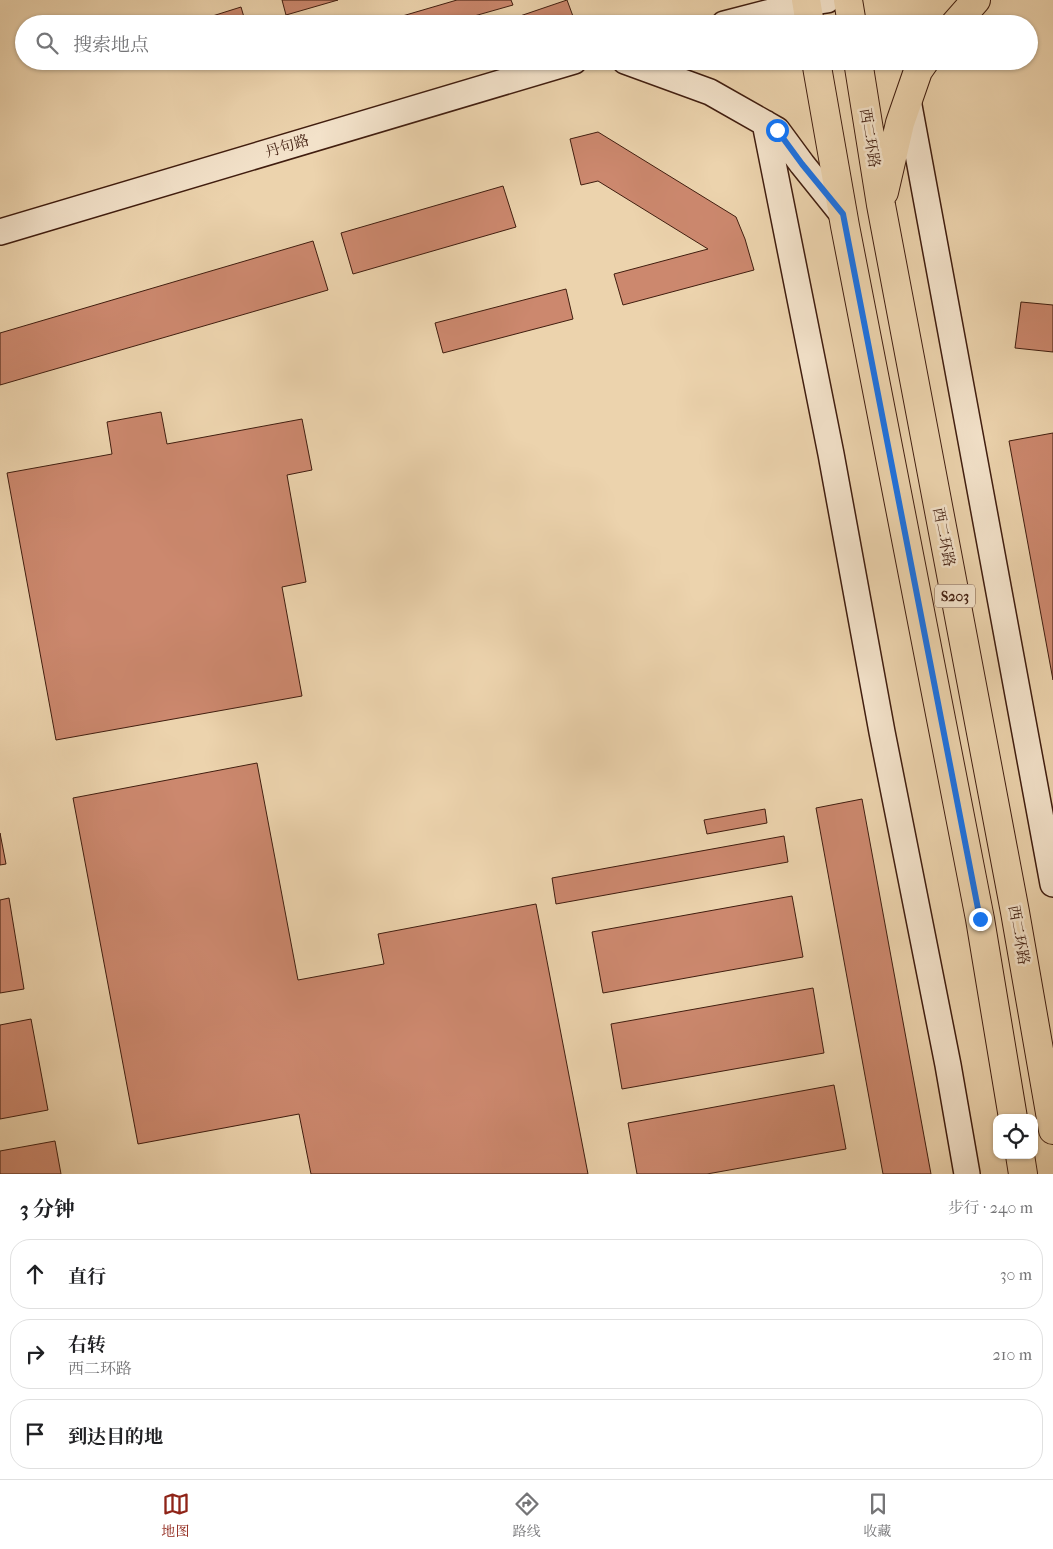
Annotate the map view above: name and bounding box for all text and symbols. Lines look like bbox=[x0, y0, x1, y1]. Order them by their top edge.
search box bbox=[15, 15, 1038, 70]
icon: search bbox=[33, 29, 61, 57]
text: 搜索地点 bbox=[73, 34, 149, 56]
street label: 西二环路 bbox=[856, 107, 884, 169]
route start bbox=[766, 119, 789, 142]
street label: 丹句路 bbox=[263, 131, 311, 161]
street label: 西二环路 bbox=[929, 506, 959, 568]
road number: S203 bbox=[935, 584, 975, 608]
street label: 西二环路 bbox=[1005, 904, 1033, 966]
route end bbox=[969, 908, 992, 931]
map controls bbox=[993, 1114, 1038, 1159]
button: locate bbox=[993, 1114, 1038, 1159]
text: 3 分钟 bbox=[20, 1197, 75, 1221]
text: 步行 · 240 m bbox=[948, 1198, 1033, 1217]
icon: ahead bbox=[21, 1260, 49, 1288]
text: 30 m bbox=[1000, 1265, 1032, 1284]
text: 直行 bbox=[68, 1266, 106, 1288]
text: 右转 bbox=[68, 1334, 106, 1356]
icon: right bbox=[21, 1340, 49, 1368]
text: 210 m bbox=[993, 1345, 1032, 1364]
text: 西二环路 bbox=[68, 1359, 132, 1378]
icon: arrive bbox=[21, 1420, 49, 1448]
text: 到达目的地 bbox=[68, 1426, 163, 1448]
tab: 地图 bbox=[162, 1490, 190, 1540]
tab: 路线 bbox=[513, 1490, 541, 1540]
tab: 收藏 bbox=[864, 1490, 892, 1540]

